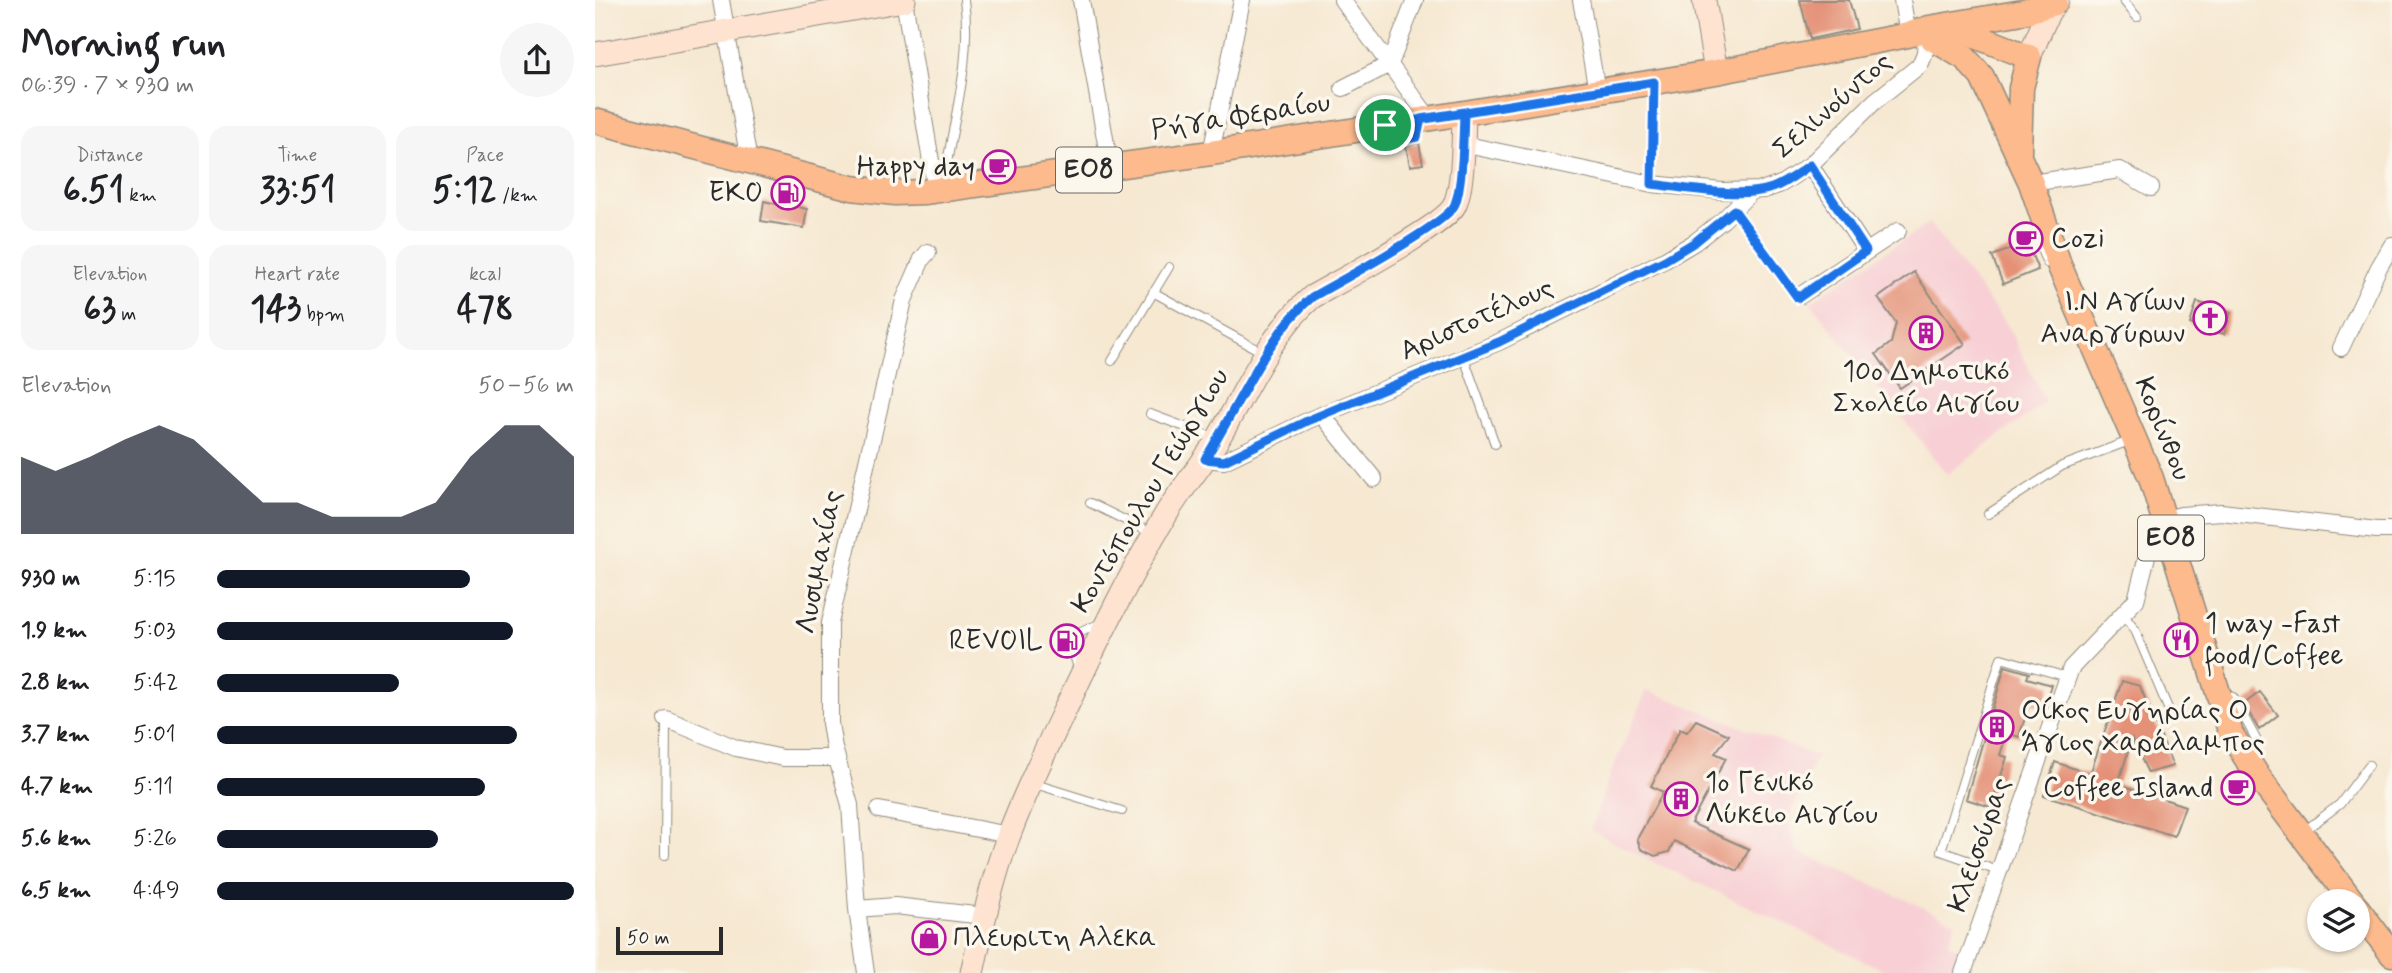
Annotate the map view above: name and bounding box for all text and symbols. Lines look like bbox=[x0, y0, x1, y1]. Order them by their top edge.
text: Morning run bbox=[21, 20, 226, 69]
button: share bbox=[500, 23, 574, 97]
street label: Σελινούντος bbox=[1766, 44, 1900, 168]
text: 06:39 · 7 × 930 m bbox=[21, 71, 194, 101]
street label: Ρήγα Φεραίου bbox=[1149, 85, 1333, 149]
pin bbox=[1355, 95, 1415, 155]
icon: arrive bbox=[1366, 106, 1404, 144]
text: Distance bbox=[76, 143, 143, 168]
text: Time bbox=[278, 143, 317, 168]
text: Pace bbox=[466, 143, 504, 168]
cafe icon: Happy day bbox=[980, 148, 1018, 186]
road number: ΕΟ8 bbox=[1056, 148, 1122, 192]
place label: Happy day bbox=[857, 149, 975, 186]
text: 6.51 bbox=[63, 168, 124, 214]
text: 33:51 bbox=[259, 168, 336, 214]
text: 5:12 bbox=[432, 168, 497, 214]
fuel station icon: EKO bbox=[769, 174, 807, 212]
place label: EKO bbox=[709, 175, 763, 212]
text: km bbox=[124, 183, 157, 208]
text: /km bbox=[497, 183, 538, 208]
cafe icon: Cozi bbox=[2007, 220, 2045, 258]
place label: Cozi bbox=[2051, 221, 2105, 258]
text: Elevation bbox=[72, 262, 147, 287]
text: Heart rate bbox=[255, 262, 340, 287]
text: kcal bbox=[469, 262, 501, 287]
street label: Αριστοτέλους bbox=[1394, 270, 1560, 370]
place label: Ι.Ν Αγίων Αναργύρων bbox=[2041, 284, 2185, 353]
text: 63 bbox=[83, 287, 116, 333]
text: 143 bbox=[250, 287, 301, 333]
text: 478 bbox=[457, 287, 514, 333]
church icon: Ι.Ν Αγίων Αναργύρων bbox=[2191, 299, 2229, 337]
text: m bbox=[116, 302, 136, 327]
text: bpm bbox=[301, 302, 345, 327]
building icon: 10o Δημοτικό Σχολείο Αιγίου bbox=[1907, 314, 1945, 352]
place label: 10o Δημοτικό Σχολείο Αιγίου bbox=[1833, 354, 2019, 423]
street label: Κοντόπουλου Γεώργιου bbox=[1063, 362, 1239, 620]
text: Elevation bbox=[21, 371, 112, 401]
text: 50–56 m bbox=[478, 371, 574, 401]
street label: Κορίνθου bbox=[2125, 372, 2199, 486]
street label: Λυσιμαχίας bbox=[788, 487, 852, 637]
road number: ΕΟ8 bbox=[2138, 516, 2204, 560]
text: 930 m bbox=[21, 564, 80, 594]
text: 5:15 bbox=[133, 564, 175, 594]
place label: 1 way -Fast food/Coffee bbox=[2205, 606, 2344, 677]
text: 1.9 km bbox=[21, 616, 87, 646]
text: 5:03 bbox=[133, 616, 176, 646]
restaurant icon: 1 way -Fast food/Coffee bbox=[2162, 621, 2200, 659]
fuel station icon: REVOIL bbox=[1048, 622, 1086, 660]
place label: REVOIL bbox=[949, 623, 1043, 660]
text: 2.8 km bbox=[21, 668, 90, 698]
text: 5:42 bbox=[133, 668, 178, 698]
place label: Οίκος Ευγηρίας Ο Άγιος Χαράλαμπος bbox=[2021, 693, 2265, 762]
building icon: Οίκος Ευγηρίας Ο Άγιος Χαράλαμπος bbox=[1978, 708, 2016, 746]
text: 3.7 km bbox=[21, 720, 90, 750]
text: 5:01 bbox=[133, 720, 176, 750]
place label: 1o Γενικό Λύκειο Αιγίου bbox=[1705, 765, 1878, 834]
cafe icon: Coffee Island bbox=[2219, 769, 2257, 807]
place label: Coffee Island bbox=[2043, 770, 2213, 807]
text: 4.7 km bbox=[21, 772, 93, 802]
text: 5:11 bbox=[133, 772, 173, 802]
street label: Κλεισούρας bbox=[1940, 773, 2020, 917]
building icon: 1o Γενικό Λύκειο Αιγίου bbox=[1662, 780, 1700, 818]
text: 5.6 km bbox=[21, 824, 91, 854]
text: 5:26 bbox=[133, 824, 177, 854]
text: 6.5 km bbox=[21, 876, 91, 906]
text: 4:49 bbox=[133, 876, 180, 906]
map controls bbox=[2307, 889, 2370, 952]
button: layers bbox=[2307, 889, 2370, 952]
shop icon: Πλευριτη Αλεκα bbox=[910, 919, 948, 957]
place label: Πλευριτη Αλεκα bbox=[953, 920, 1156, 957]
scale bar bbox=[616, 924, 723, 956]
text: 50 m bbox=[627, 926, 670, 951]

